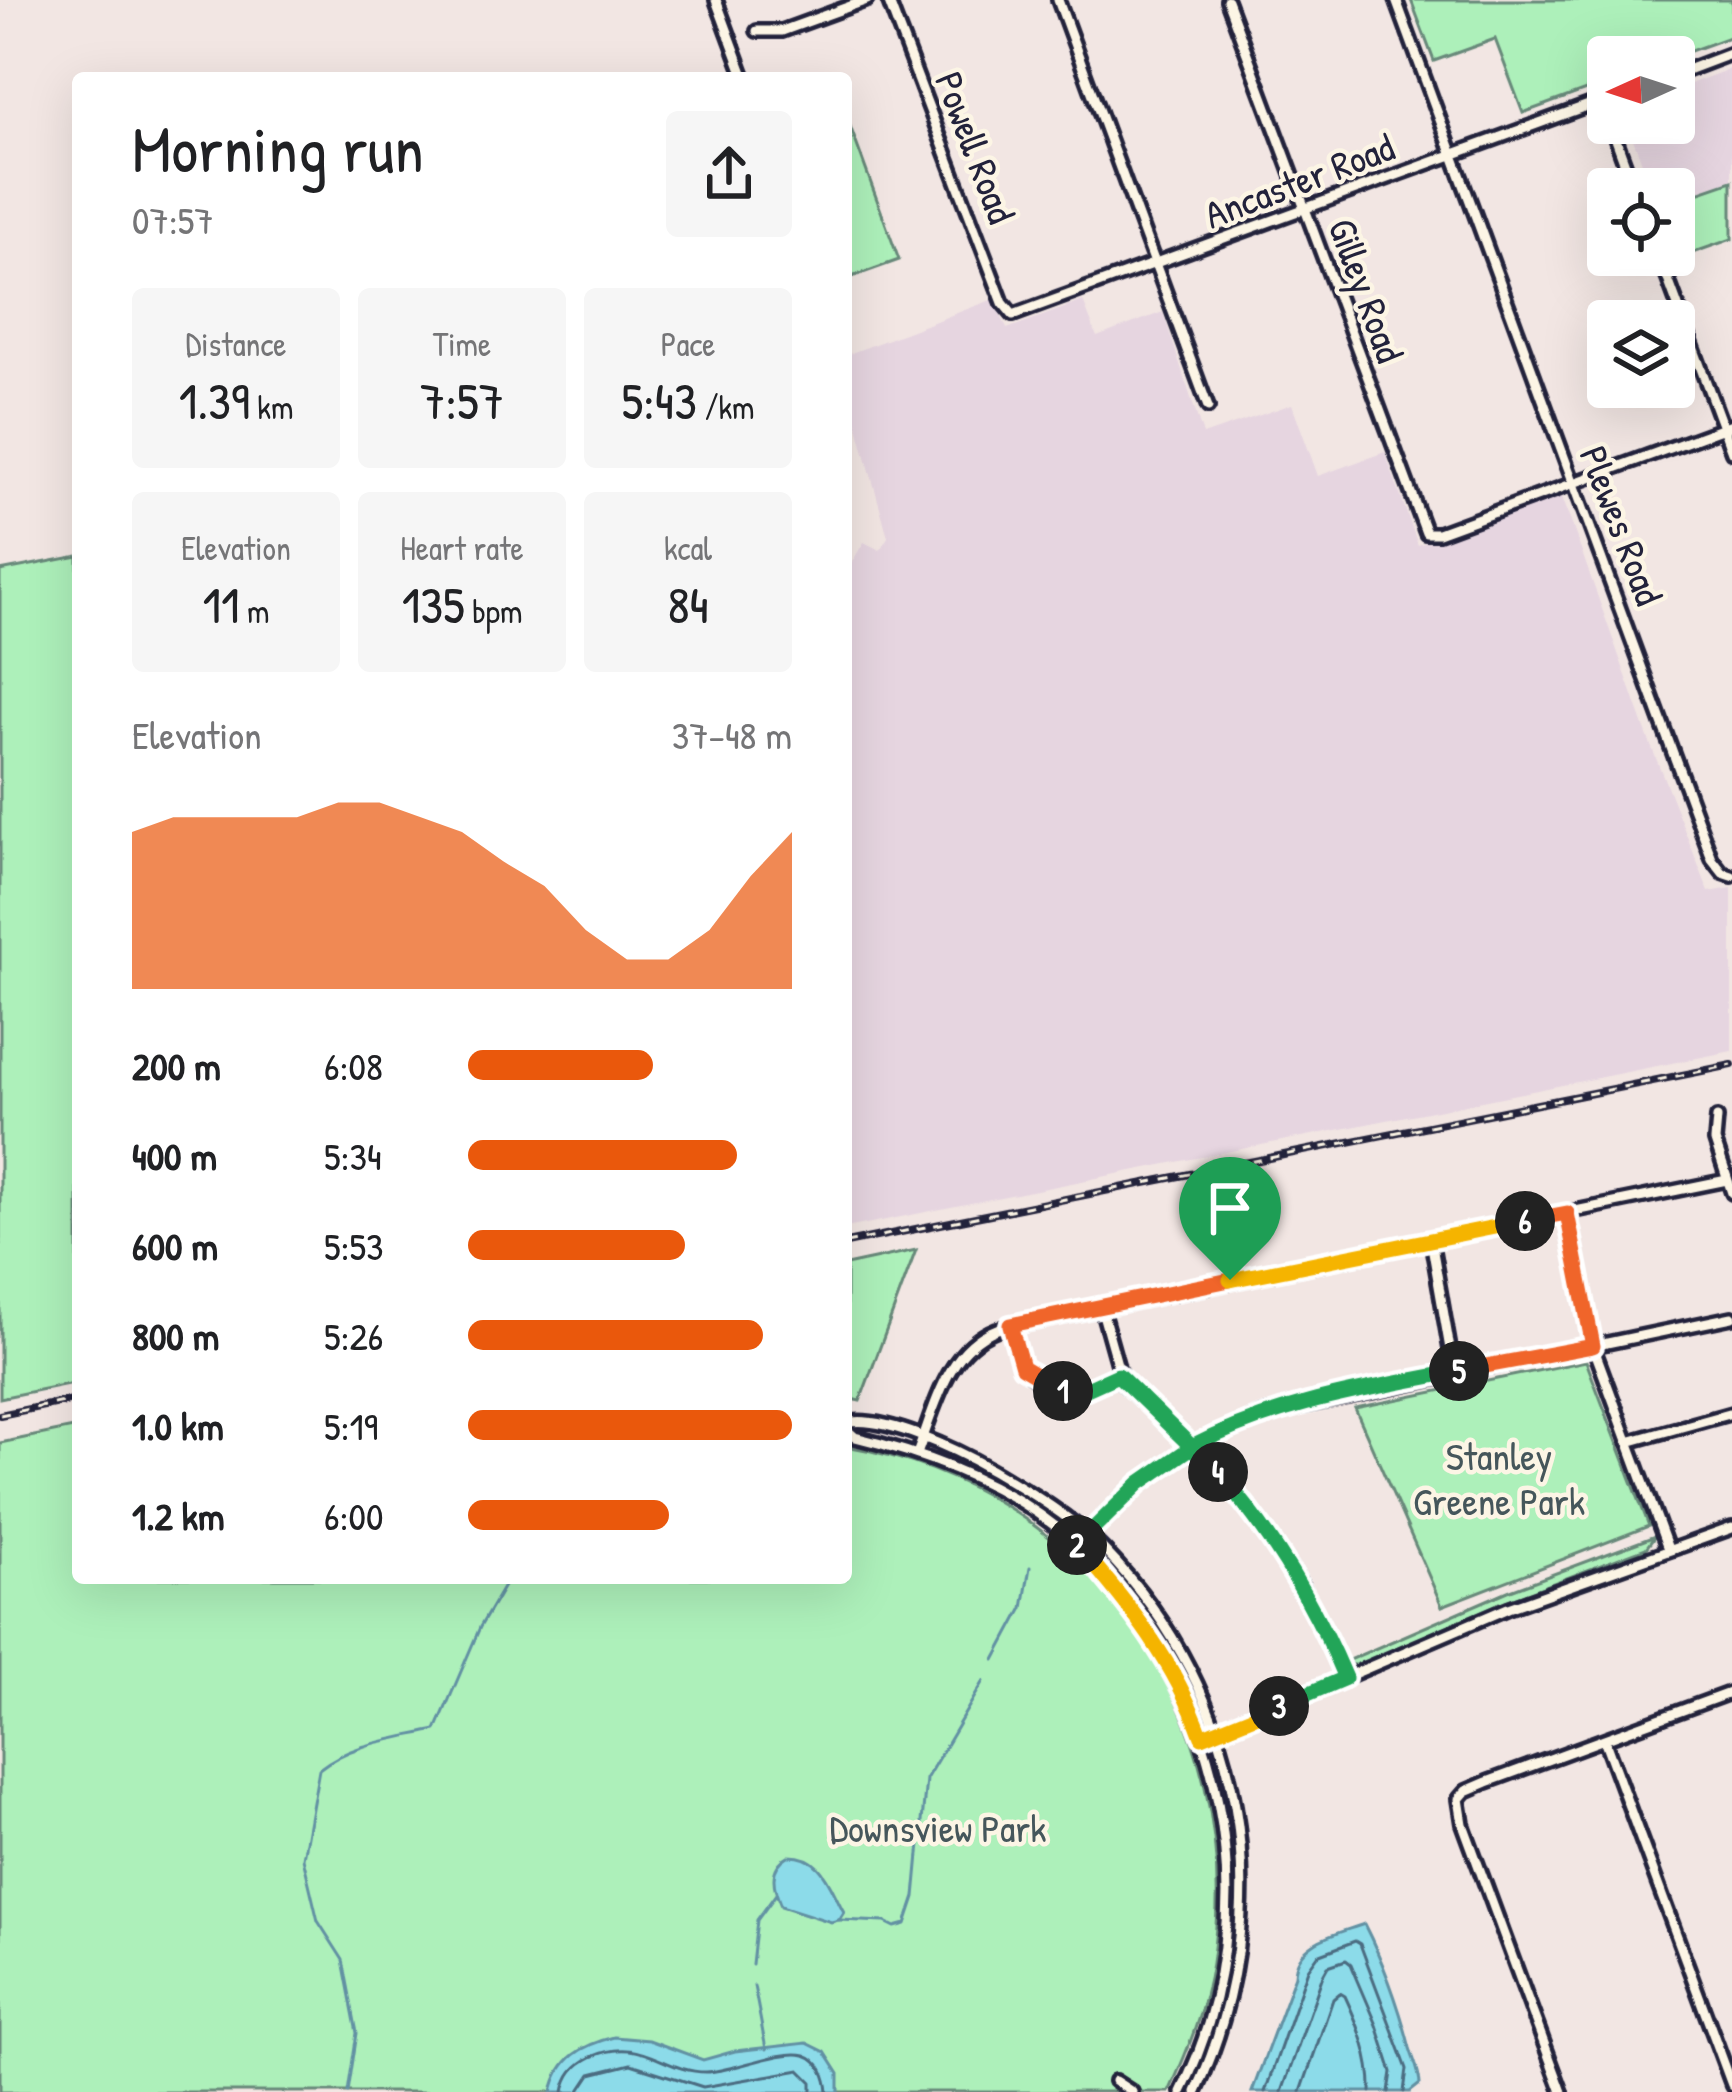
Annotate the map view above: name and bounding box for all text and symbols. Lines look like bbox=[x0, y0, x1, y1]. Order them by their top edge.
north arrow bbox=[1587, 36, 1695, 144]
map controls bbox=[1587, 36, 1695, 408]
street label: Powell Road bbox=[923, 64, 1029, 230]
text: Morning run bbox=[132, 103, 424, 193]
button: share bbox=[666, 111, 792, 237]
street label: Ancaster Road bbox=[1197, 120, 1401, 240]
button: locate bbox=[1587, 168, 1695, 276]
text: 07:57 bbox=[132, 193, 214, 246]
street label: Gilley Road bbox=[1317, 211, 1417, 369]
button: layers bbox=[1587, 300, 1695, 408]
text: Distance bbox=[186, 322, 286, 366]
text: Time bbox=[433, 322, 491, 366]
text: Pace bbox=[661, 322, 715, 366]
text: 1.39 bbox=[179, 366, 250, 435]
text: 7:57 bbox=[420, 366, 504, 435]
text: 5:43 bbox=[621, 366, 697, 435]
text: km bbox=[250, 385, 293, 429]
text: /km bbox=[697, 385, 755, 429]
street label: Plewes Road bbox=[1567, 438, 1677, 612]
text: Elevation bbox=[181, 526, 291, 570]
text: Heart rate bbox=[400, 526, 524, 570]
text: kcal bbox=[664, 526, 712, 570]
text: 11 bbox=[202, 570, 240, 639]
text: 135 bbox=[402, 570, 465, 639]
text: 84 bbox=[667, 570, 709, 639]
text: m bbox=[240, 589, 270, 633]
text: bpm bbox=[465, 589, 522, 633]
text: Elevation bbox=[132, 708, 262, 761]
text: 37–48 m bbox=[672, 708, 792, 761]
text: 200 m bbox=[132, 1039, 221, 1092]
text: 6:08 bbox=[324, 1039, 383, 1092]
text: 400 m bbox=[132, 1129, 217, 1182]
text: 5:34 bbox=[324, 1129, 382, 1182]
pin bbox=[1179, 1157, 1281, 1280]
icon: arrive bbox=[1197, 1175, 1263, 1241]
pin: 6 bbox=[1495, 1191, 1555, 1251]
text: 6 bbox=[1518, 1199, 1532, 1243]
text: 600 m bbox=[132, 1219, 218, 1272]
text: 5:53 bbox=[324, 1219, 384, 1272]
text: 800 m bbox=[132, 1309, 219, 1362]
text: 5:26 bbox=[324, 1309, 383, 1362]
pin: 5 bbox=[1429, 1341, 1489, 1401]
text: 5 bbox=[1452, 1349, 1466, 1393]
pin: 1 bbox=[1033, 1361, 1093, 1421]
text: 1 bbox=[1057, 1369, 1069, 1413]
text: 1.0 km bbox=[132, 1399, 224, 1452]
text: 5:19 bbox=[324, 1399, 378, 1452]
park label: Stanley Greene Park bbox=[1413, 1429, 1585, 1527]
pin: 4 bbox=[1188, 1442, 1248, 1502]
text: 4 bbox=[1212, 1450, 1224, 1494]
text: 1.2 km bbox=[132, 1489, 224, 1542]
text: 6:00 bbox=[324, 1489, 384, 1542]
pin: 2 bbox=[1047, 1515, 1107, 1575]
text: 2 bbox=[1069, 1523, 1085, 1567]
pin: 3 bbox=[1249, 1676, 1309, 1736]
text: 3 bbox=[1272, 1684, 1286, 1728]
park label: Downsview Park bbox=[829, 1801, 1047, 1854]

